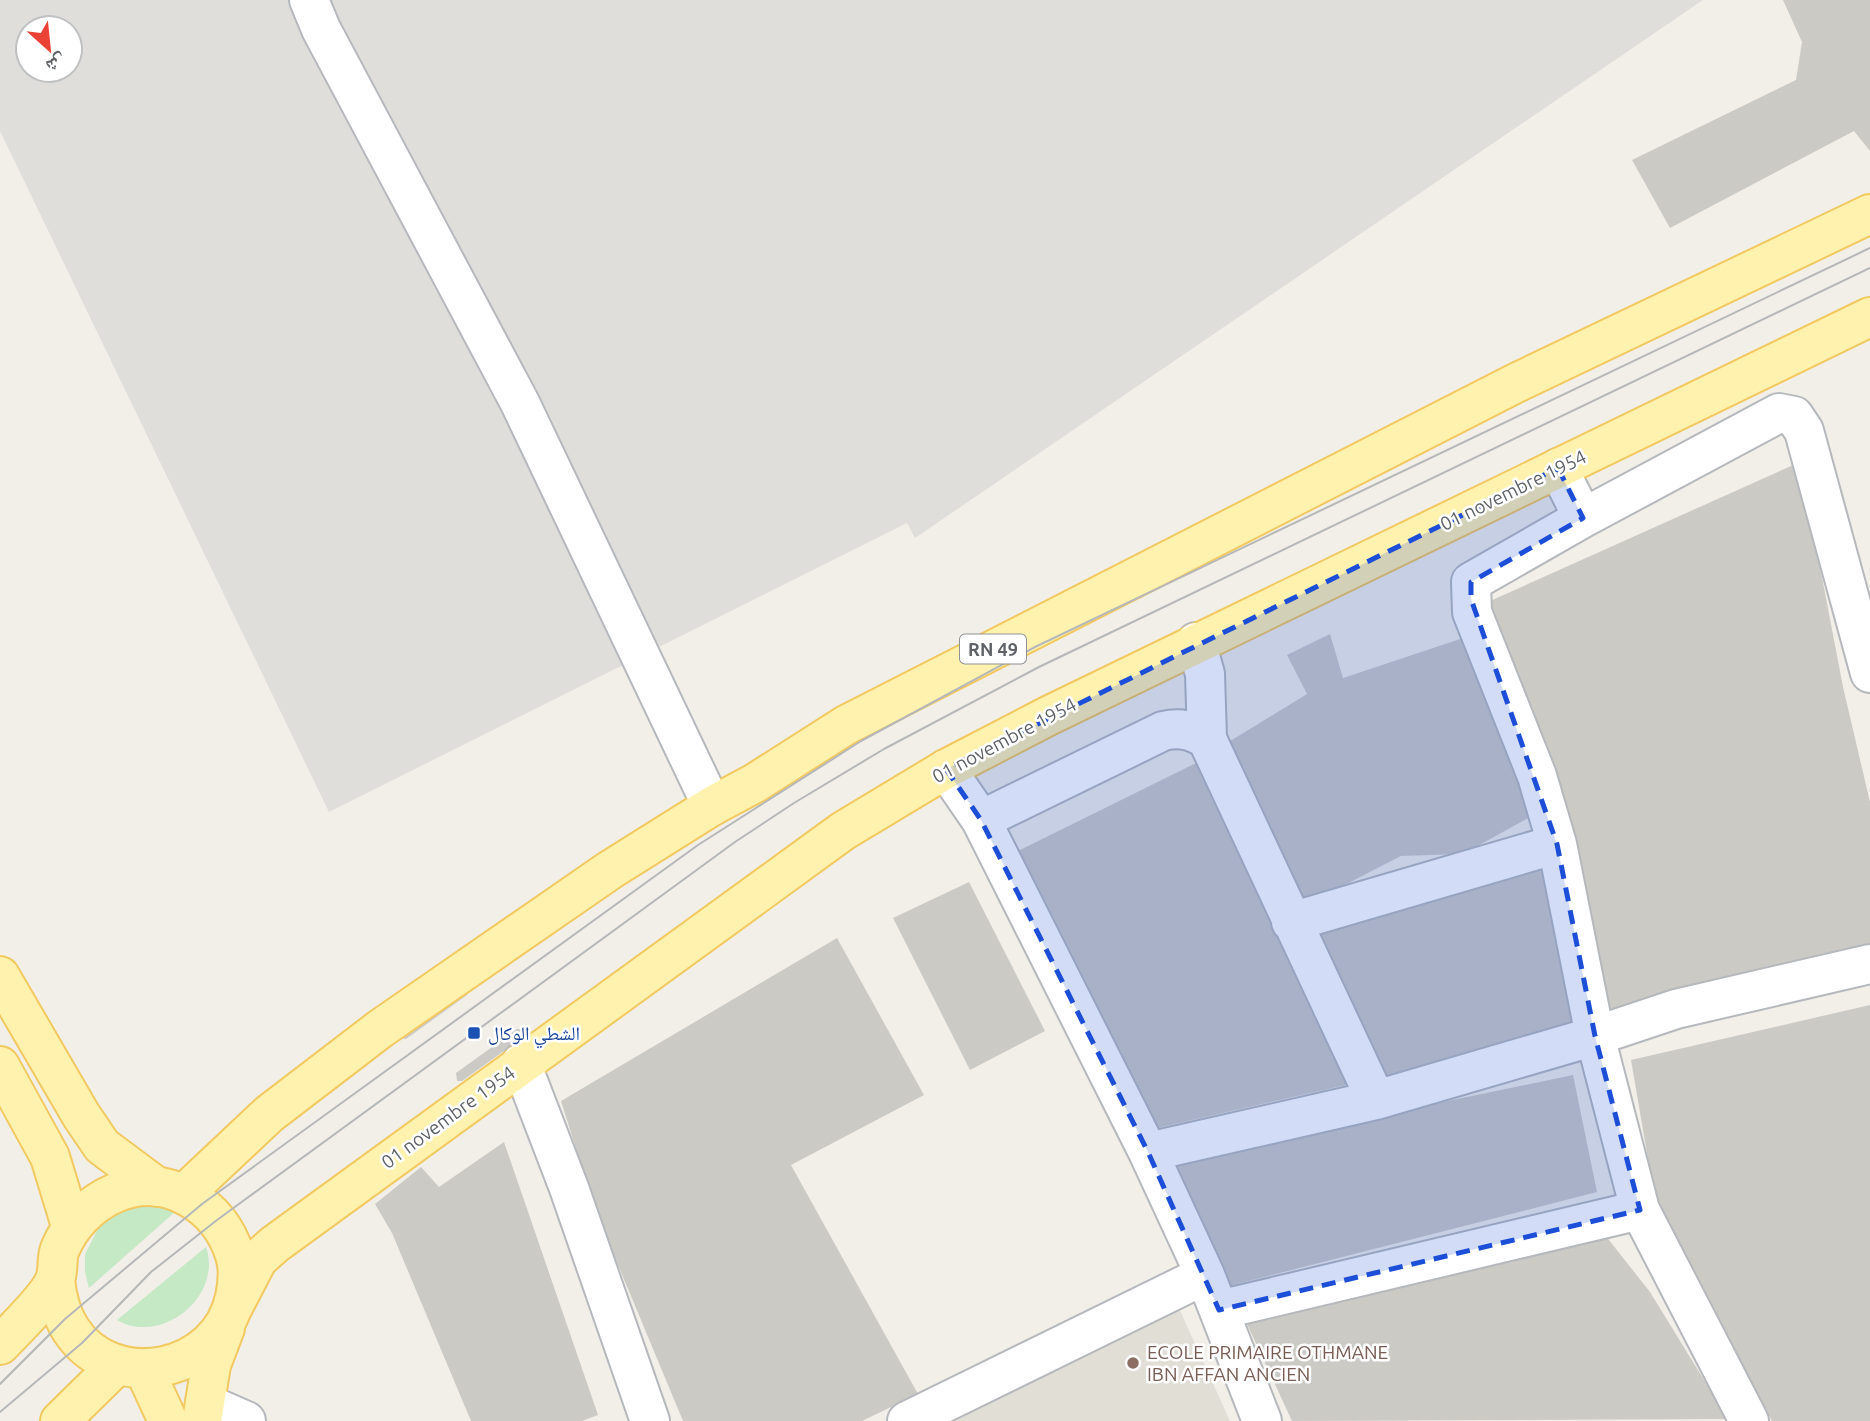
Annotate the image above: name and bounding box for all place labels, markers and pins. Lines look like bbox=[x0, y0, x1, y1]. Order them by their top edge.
place label: الشطي الوكال bbox=[488, 1022, 580, 1049]
marker: الشطي الوكال bbox=[466, 1025, 482, 1041]
place label: ECOLE PRIMAIRE OTHMANE IBN AFFAN ANCIEN bbox=[1147, 1341, 1388, 1385]
marker: ECOLE PRIMAIRE OTHMANE IBN AFFAN ANCIEN bbox=[1125, 1355, 1141, 1371]

